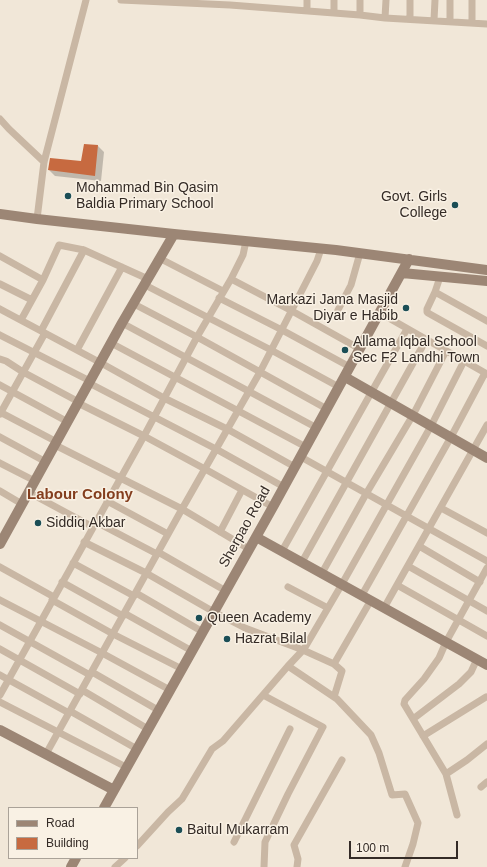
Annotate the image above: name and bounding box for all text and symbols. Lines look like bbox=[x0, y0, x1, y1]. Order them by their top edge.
place label: Mohammad Bin Qasim Baldia Primary School bbox=[76, 180, 218, 212]
place label: Govt. Girls College bbox=[381, 189, 447, 222]
marker: Mohammad Bin Qasim Baldia Primary School bbox=[63, 191, 73, 201]
marker: Govt. Girls College bbox=[450, 200, 460, 210]
place label: Markazi Jama Masjid Diyar e Habib bbox=[267, 292, 398, 324]
marker: Markazi Jama Masjid Diyar e Habib bbox=[401, 303, 411, 313]
place label: Allama Iqbal School Sec F2 Landhi Town bbox=[353, 334, 480, 366]
marker: Allama Iqbal School Sec F2 Landhi Town bbox=[340, 345, 350, 355]
street label: Sherpao Road bbox=[216, 483, 274, 571]
district label: Labour Colony bbox=[27, 486, 133, 504]
place label: Siddiq Akbar bbox=[46, 515, 125, 531]
marker: Siddiq Akbar bbox=[33, 518, 43, 528]
place label: Queen Academy bbox=[207, 610, 311, 626]
marker: Queen Academy bbox=[194, 613, 204, 623]
place label: Hazrat Bilal bbox=[235, 631, 307, 647]
marker: Hazrat Bilal bbox=[222, 634, 232, 644]
legend bbox=[8, 807, 138, 859]
text: Road bbox=[46, 816, 75, 830]
place label: Baitul Mukarram bbox=[187, 822, 289, 838]
marker: Baitul Mukarram bbox=[174, 825, 184, 835]
scale bar bbox=[351, 833, 460, 859]
text: Building bbox=[46, 836, 89, 850]
text: 100 m bbox=[356, 841, 389, 855]

